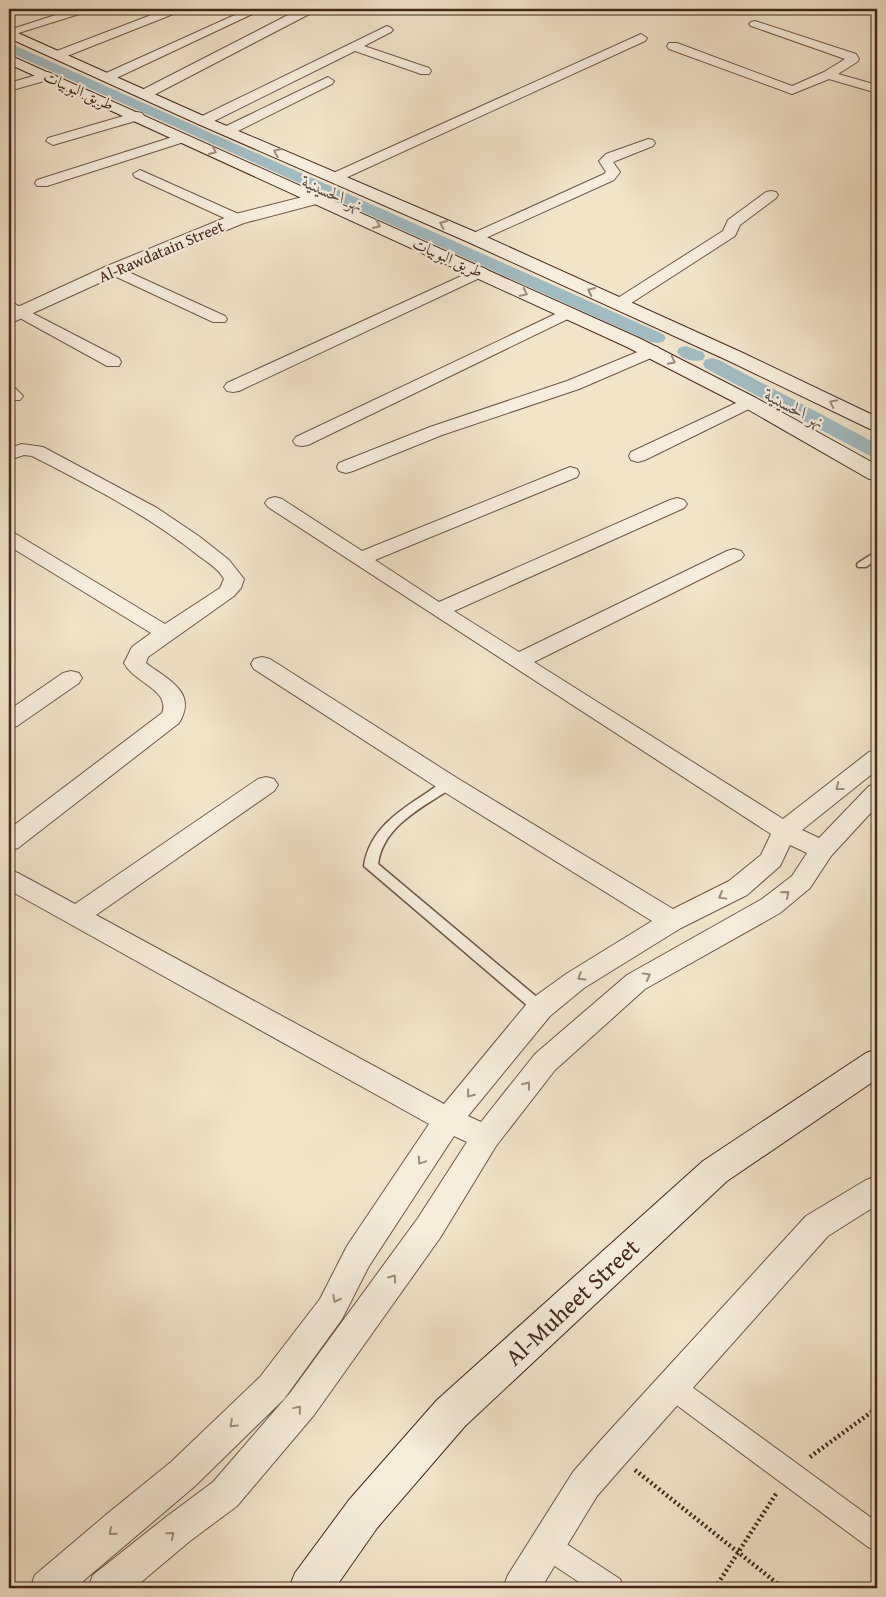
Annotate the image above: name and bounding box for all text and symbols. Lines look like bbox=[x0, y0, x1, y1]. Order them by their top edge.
street label: طريق البوبيات bbox=[40, 64, 118, 116]
one-way arrow bbox=[208, 145, 217, 155]
one-way arrow bbox=[273, 148, 282, 159]
water label: نهر الحسينية bbox=[296, 167, 368, 219]
street label: Al-Rawdatain Street bbox=[94, 214, 228, 288]
one-way arrow bbox=[372, 218, 381, 229]
one-way arrow bbox=[439, 219, 448, 230]
street label: طريق البوبيات bbox=[409, 231, 487, 283]
one-way arrow bbox=[519, 286, 528, 296]
one-way arrow bbox=[587, 287, 596, 297]
one-way arrow bbox=[666, 355, 675, 365]
water label: نهر الحسينية bbox=[758, 380, 830, 435]
one-way arrow bbox=[829, 399, 838, 410]
one-way arrow bbox=[835, 782, 844, 791]
one-way arrow bbox=[719, 890, 728, 900]
one-way arrow bbox=[781, 890, 790, 899]
one-way arrow bbox=[578, 971, 587, 980]
one-way arrow bbox=[641, 972, 650, 982]
one-way arrow bbox=[521, 1081, 530, 1091]
one-way arrow bbox=[467, 1088, 475, 1097]
one-way arrow bbox=[418, 1155, 427, 1164]
street label: Al-Muheet Street bbox=[497, 1230, 647, 1374]
one-way arrow bbox=[387, 1274, 397, 1283]
one-way arrow bbox=[332, 1294, 342, 1303]
one-way arrow bbox=[292, 1406, 300, 1415]
one-way arrow bbox=[230, 1418, 239, 1427]
one-way arrow bbox=[109, 1526, 118, 1535]
one-way arrow bbox=[165, 1531, 174, 1540]

